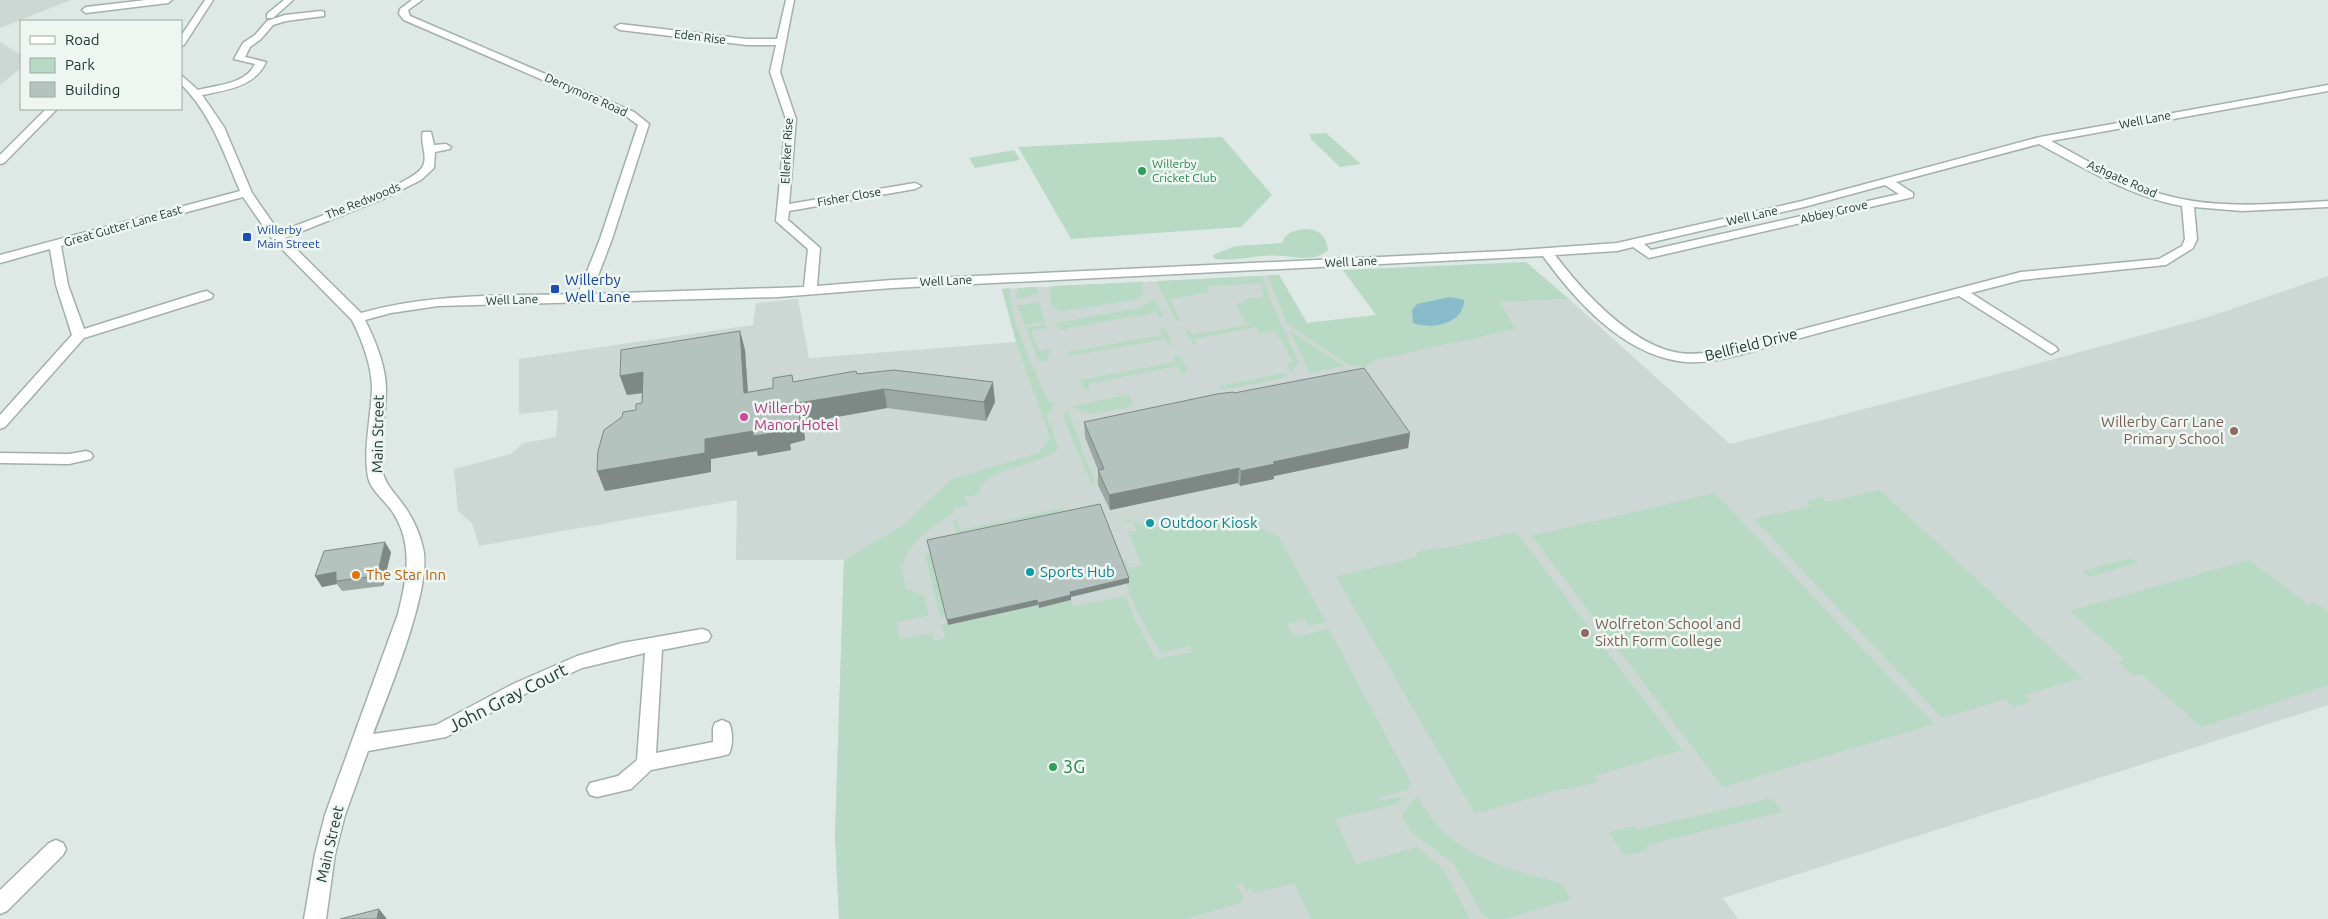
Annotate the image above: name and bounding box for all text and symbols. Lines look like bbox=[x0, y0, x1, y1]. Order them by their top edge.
legend bbox=[20, 20, 182, 110]
street label: Eden Rise bbox=[673, 27, 727, 46]
text: Road bbox=[65, 31, 100, 48]
text: Park bbox=[65, 56, 95, 73]
street label: Derrymore Road bbox=[543, 70, 630, 119]
text: Building bbox=[65, 81, 120, 98]
street label: Well Lane bbox=[2118, 108, 2172, 131]
street label: Ellerker Rise bbox=[778, 118, 795, 184]
place label: Willerby Cricket Club bbox=[1152, 157, 1217, 184]
street label: Ashgate Road bbox=[2085, 157, 2159, 200]
marker: Willerby Cricket Club bbox=[1136, 165, 1148, 177]
street label: The Redwoods bbox=[323, 180, 402, 221]
street label: Fisher Close bbox=[816, 185, 882, 209]
street label: Abbey Grove bbox=[1799, 197, 1869, 226]
street label: Great Gutter Lane East bbox=[62, 202, 184, 249]
street label: Well Lane bbox=[1725, 203, 1779, 228]
place label: Willerby Main Street bbox=[257, 223, 320, 250]
marker: Willerby Main Street bbox=[241, 231, 253, 243]
street label: Well Lane bbox=[1324, 254, 1377, 269]
place label: Willerby Well Lane bbox=[565, 271, 630, 305]
street label: Well Lane bbox=[919, 273, 972, 288]
marker: Willerby Well Lane bbox=[549, 283, 561, 295]
street label: Well Lane bbox=[486, 292, 538, 307]
street label: Bellfield Drive bbox=[1703, 325, 1799, 364]
street label: Main Street bbox=[368, 395, 387, 473]
place label: Willerby Manor Hotel bbox=[754, 399, 839, 433]
marker: Willerby Manor Hotel bbox=[738, 411, 750, 423]
place label: Willerby Carr Lane Primary School bbox=[2101, 413, 2224, 447]
marker: Willerby Carr Lane Primary School bbox=[2228, 425, 2240, 437]
place label: Outdoor Kiosk bbox=[1160, 514, 1258, 531]
marker: Outdoor Kiosk bbox=[1144, 517, 1156, 529]
place label: Sports Hub bbox=[1040, 563, 1115, 580]
place label: The Star Inn bbox=[366, 566, 446, 583]
marker: Sports Hub bbox=[1024, 566, 1036, 578]
marker: The Star Inn bbox=[350, 569, 362, 581]
place label: Wolfreton School and Sixth Form College bbox=[1595, 615, 1741, 649]
marker: Wolfreton School and Sixth Form College bbox=[1579, 627, 1591, 639]
street label: John Gray Court bbox=[445, 659, 570, 736]
place label: 3G bbox=[1063, 756, 1085, 776]
marker: 3G bbox=[1047, 761, 1059, 773]
street label: Main Street bbox=[312, 804, 347, 884]

